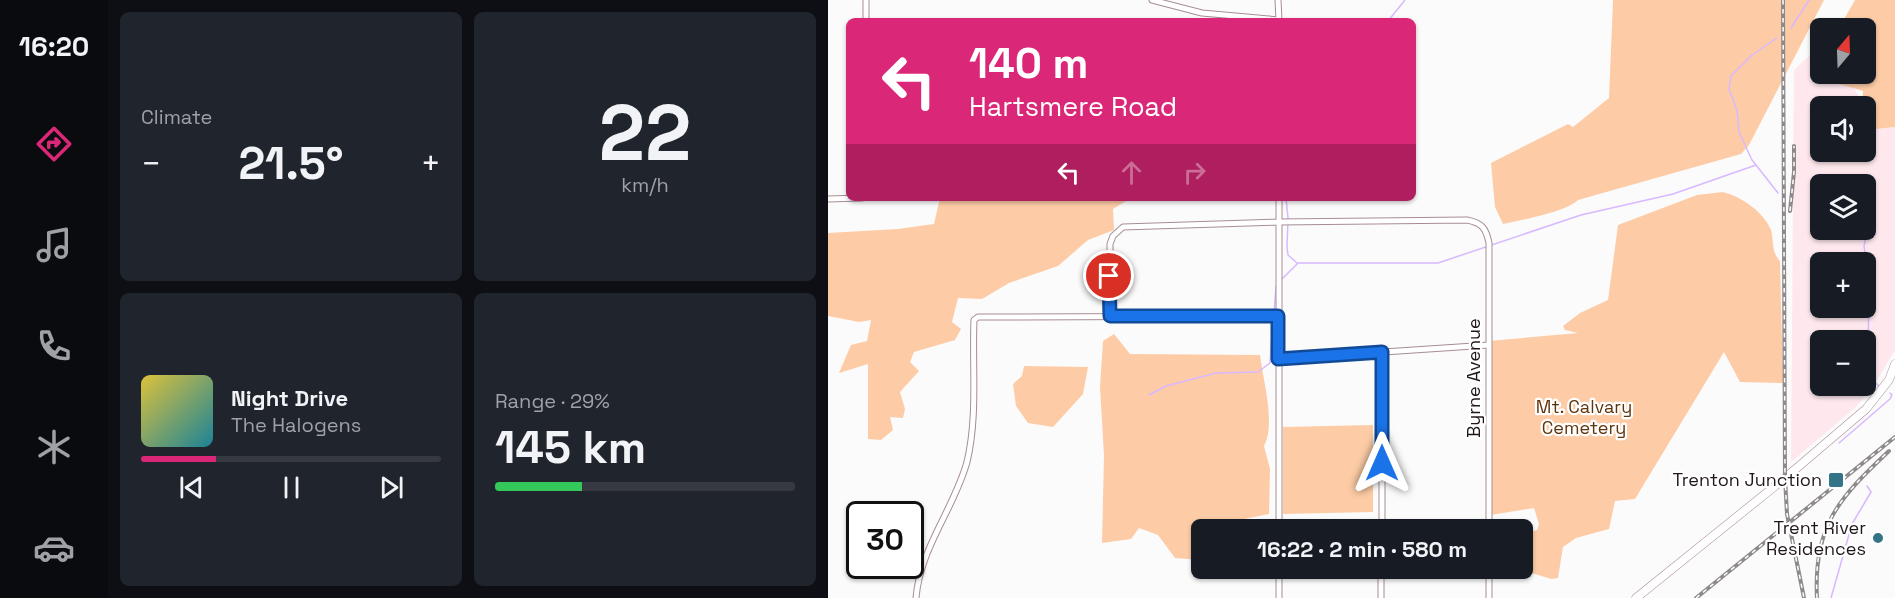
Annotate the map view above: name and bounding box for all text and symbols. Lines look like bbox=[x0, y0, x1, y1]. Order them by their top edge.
north arrow bbox=[1810, 18, 1876, 84]
map controls bbox=[1810, 18, 1876, 396]
text: 16:20 bbox=[19, 29, 89, 64]
text: 140 m bbox=[969, 37, 1088, 90]
icon: left bbox=[870, 42, 948, 120]
text: 22 bbox=[599, 83, 691, 183]
text: Hartsmere Road bbox=[969, 89, 1177, 124]
button: sound bbox=[1810, 96, 1876, 162]
text: Climate bbox=[141, 104, 212, 130]
icon: directions bbox=[33, 123, 75, 165]
text: 21.5° bbox=[238, 135, 344, 192]
text: − bbox=[141, 143, 161, 185]
text: + bbox=[421, 143, 441, 185]
icon: left bbox=[1052, 156, 1085, 189]
icon: ahead bbox=[1115, 156, 1148, 189]
icon: right bbox=[1178, 156, 1211, 189]
text: km/h bbox=[621, 172, 669, 198]
button: layers bbox=[1810, 174, 1876, 240]
icon: music bbox=[33, 224, 75, 266]
pin bbox=[1083, 250, 1134, 301]
button: + bbox=[1810, 252, 1876, 318]
icon: arrive bbox=[1092, 259, 1125, 292]
street label: Byrne Avenue bbox=[1462, 318, 1485, 438]
icon: phone bbox=[33, 325, 75, 367]
button: − bbox=[1810, 330, 1876, 396]
text: Night Drive bbox=[231, 384, 348, 412]
text: Range · 29% bbox=[495, 388, 610, 414]
park label: Mt. Calvary Cemetery bbox=[1536, 395, 1632, 439]
text: The Halogens bbox=[231, 412, 361, 438]
text: 145 km bbox=[495, 419, 646, 476]
icon: climate bbox=[33, 426, 75, 468]
position arrow bbox=[1350, 431, 1414, 495]
place label: Trenton Junction bbox=[1673, 468, 1822, 491]
icon: previous bbox=[175, 471, 208, 504]
icon: pause bbox=[275, 471, 308, 504]
icon: next bbox=[375, 471, 408, 504]
marker: Trenton Junction bbox=[1827, 471, 1845, 489]
speed limit sign: 30 bbox=[846, 501, 924, 579]
place label: Trent River Residences bbox=[1766, 516, 1866, 560]
icon: car bbox=[33, 527, 75, 569]
marker: Trent River Residences bbox=[1871, 531, 1885, 545]
text: 16:22 · 2 min · 580 m bbox=[1257, 535, 1467, 563]

